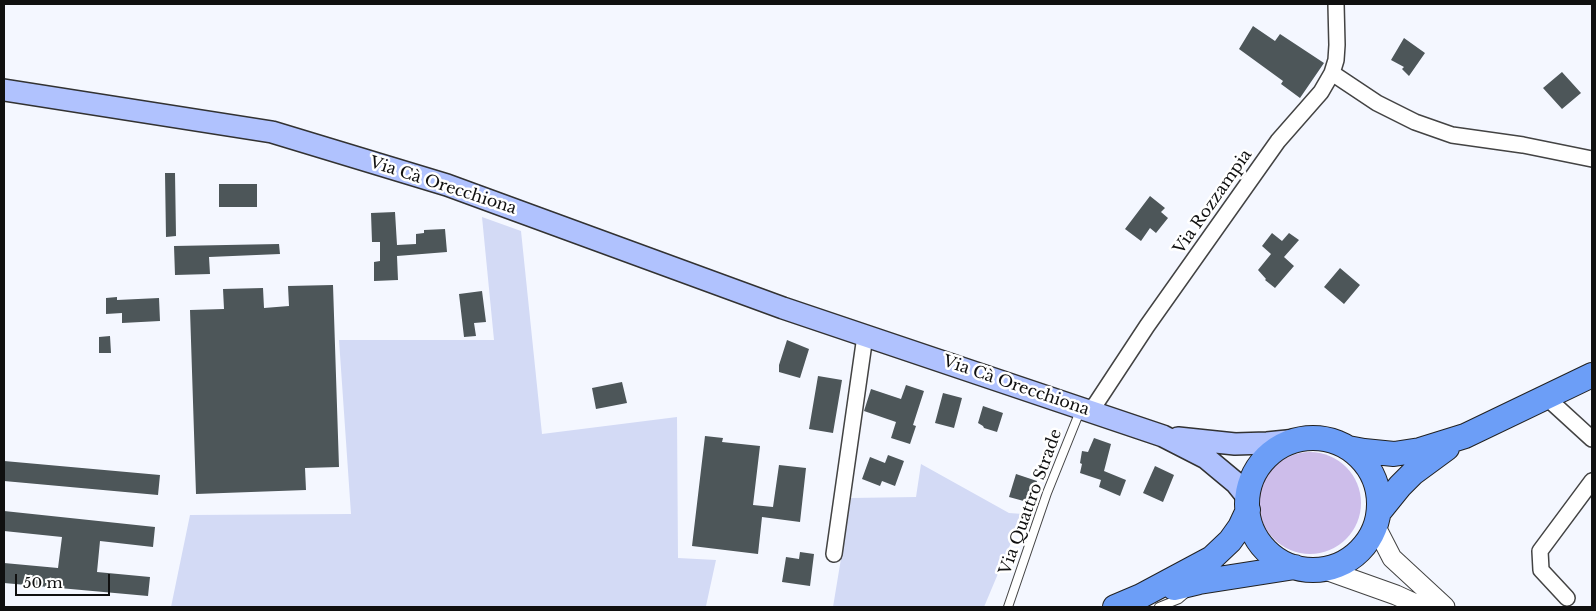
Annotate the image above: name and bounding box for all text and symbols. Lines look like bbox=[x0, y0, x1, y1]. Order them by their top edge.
street label: Via Rozzampia bbox=[1170, 146, 1256, 258]
street label: Via Cà Orecchiona bbox=[367, 153, 519, 219]
street label: Via Cà Orecchiona bbox=[940, 352, 1092, 420]
street label: Via Quattro Strade bbox=[996, 427, 1066, 577]
scale bar bbox=[18, 564, 112, 596]
text: 50 m bbox=[23, 573, 63, 592]

